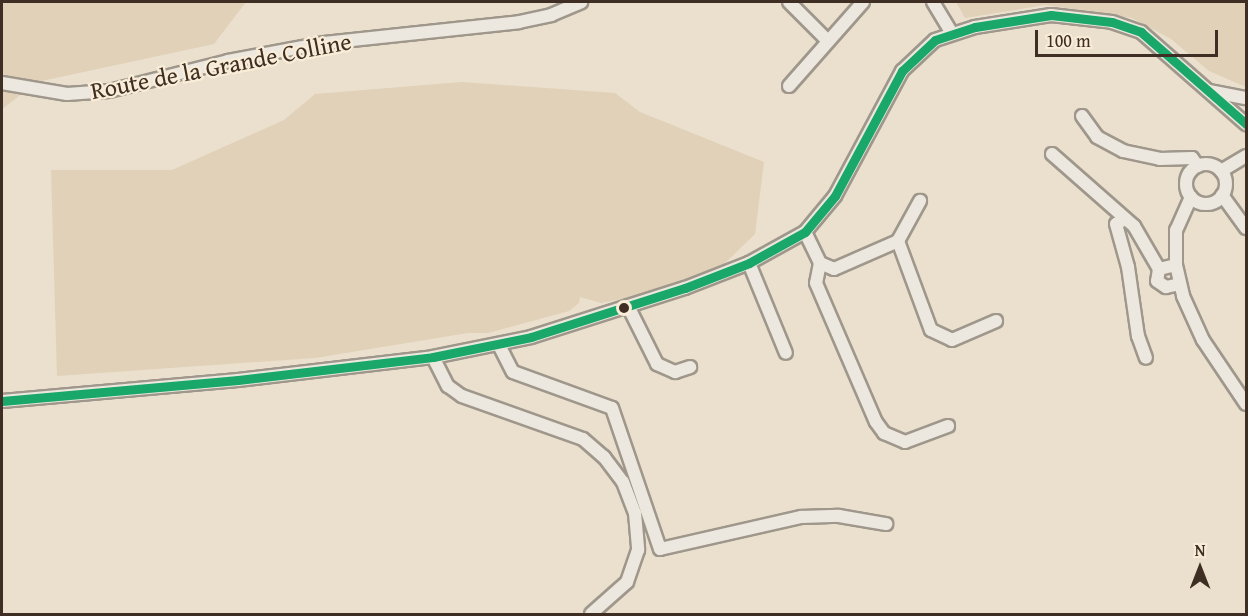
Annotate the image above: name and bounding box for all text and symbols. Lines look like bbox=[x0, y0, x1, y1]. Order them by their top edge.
scale bar bbox=[1038, 18, 1221, 56]
street label: Route de la Grande Colline bbox=[88, 27, 354, 105]
text: 100 m bbox=[1046, 27, 1091, 54]
unlabelled marker bbox=[618, 302, 630, 314]
north arrow bbox=[1170, 538, 1230, 598]
text: N bbox=[1195, 538, 1205, 562]

